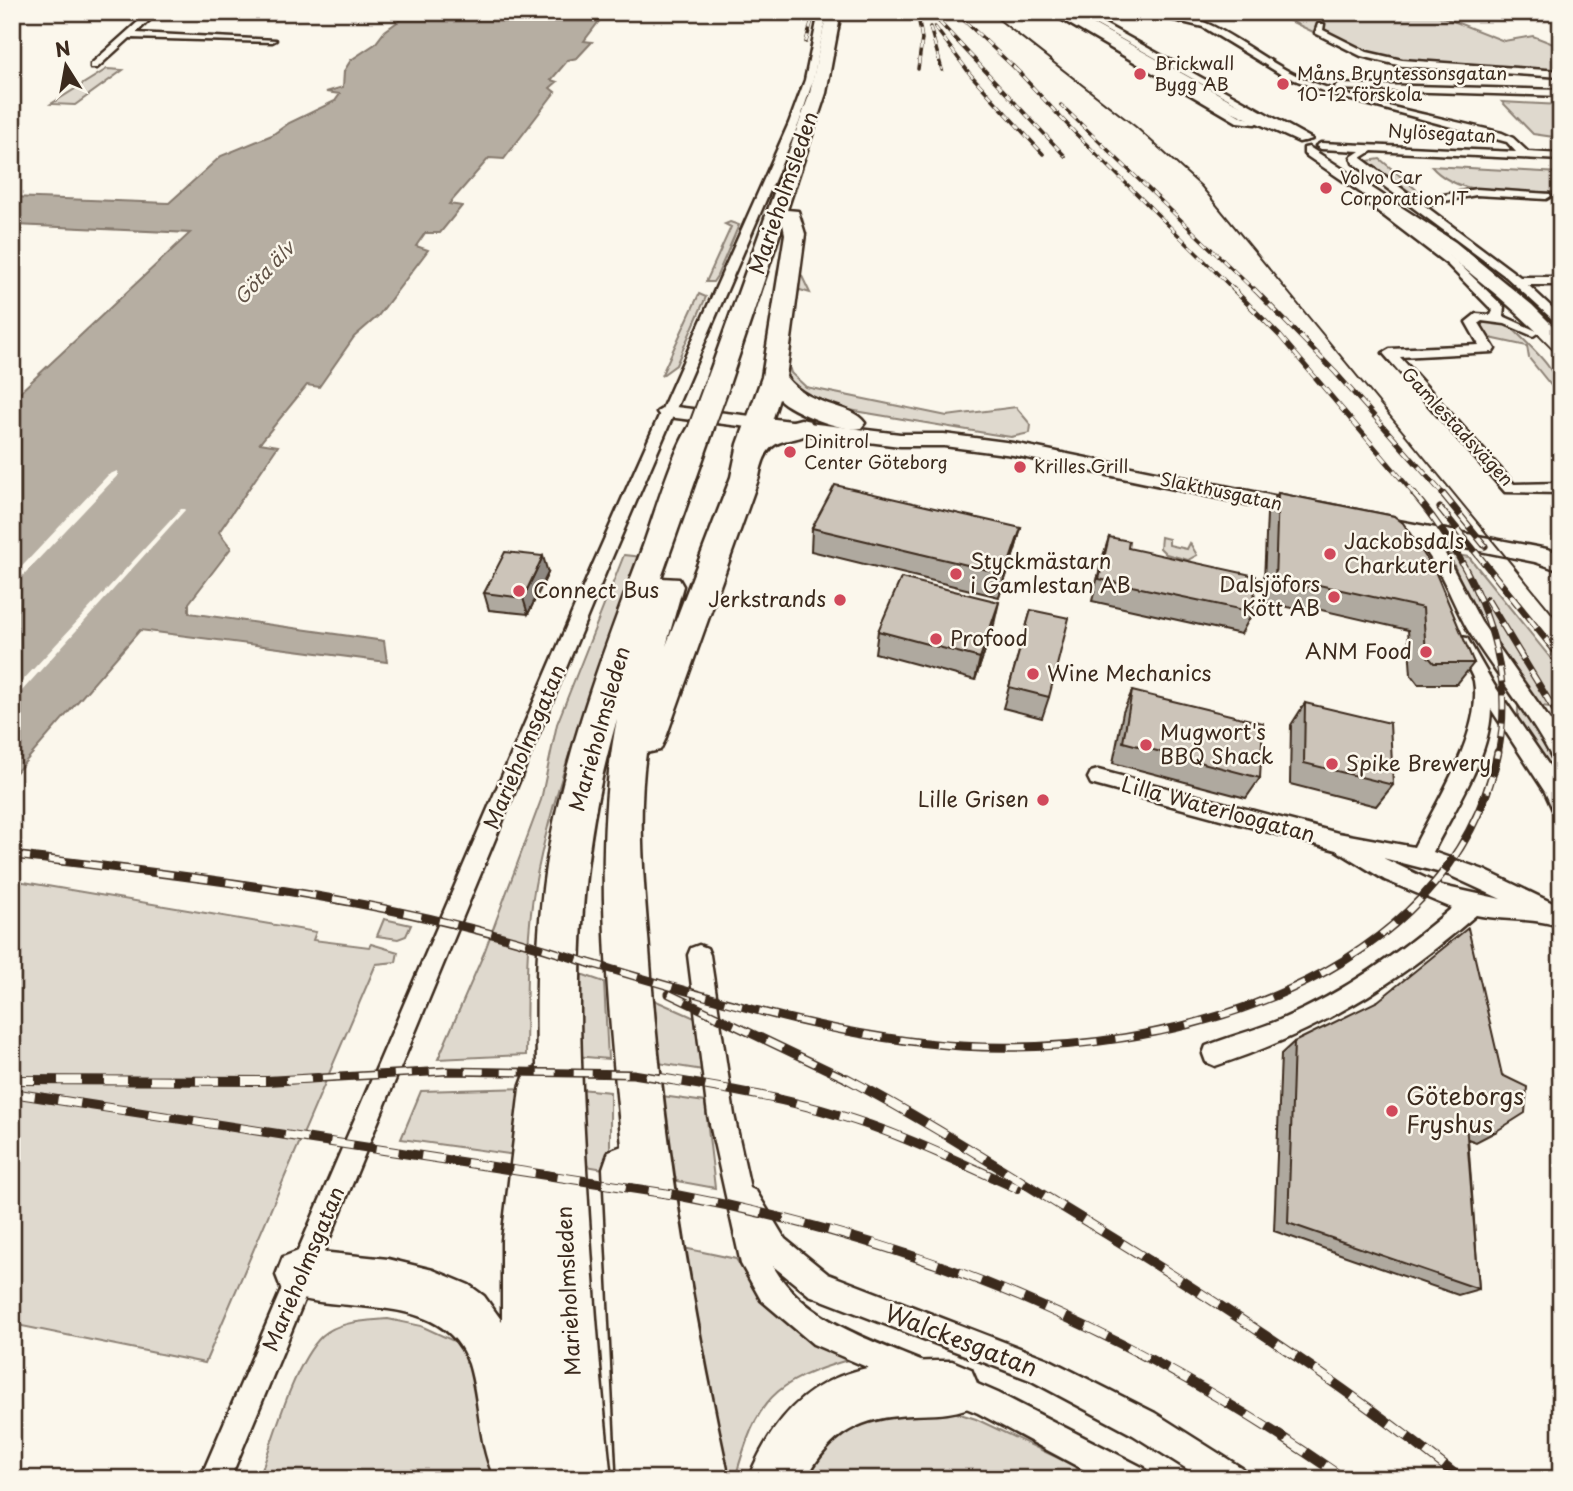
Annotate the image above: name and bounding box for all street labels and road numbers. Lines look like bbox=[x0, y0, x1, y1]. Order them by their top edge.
street label: Marieholmsleden bbox=[739, 107, 825, 278]
street label: Nylösegatan bbox=[1387, 116, 1497, 149]
street label: Gamlestadsvägen bbox=[1396, 361, 1520, 491]
street label: Slakthusgatan bbox=[1158, 464, 1285, 517]
street label: Marieholmsleden bbox=[559, 642, 637, 815]
street label: Marieholmsgatan bbox=[474, 659, 572, 834]
street label: Lilla Waterloogatan bbox=[1118, 767, 1319, 849]
street label: Marieholmsgatan bbox=[253, 1181, 351, 1356]
street label: Marieholmsleden bbox=[547, 1205, 587, 1377]
street label: Walckesgatan bbox=[880, 1294, 1043, 1385]

